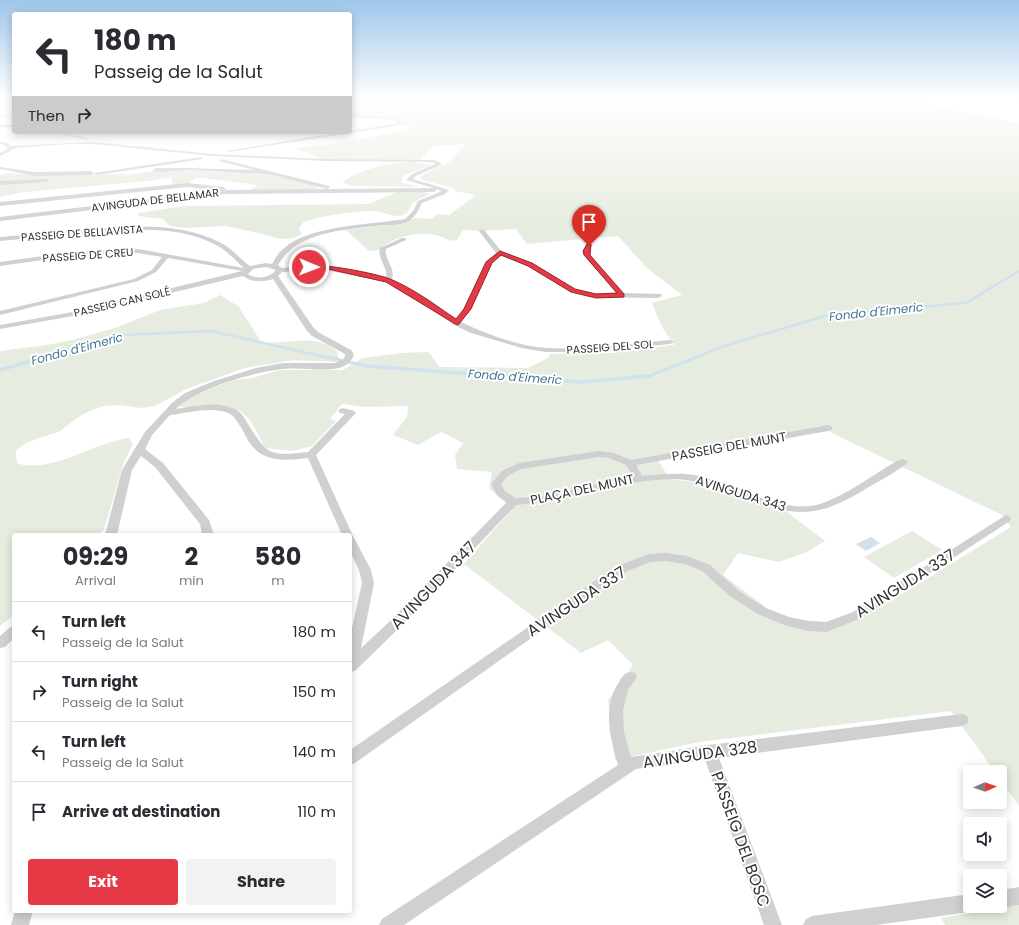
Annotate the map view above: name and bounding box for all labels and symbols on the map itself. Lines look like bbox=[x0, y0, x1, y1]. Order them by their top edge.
street label: AVINGUDA DE BELLAMAR bbox=[90, 184, 220, 216]
pin bbox=[572, 205, 606, 246]
street label: PASSEIG DE BELLAVISTA bbox=[21, 221, 144, 245]
street label: PASSEIG DE CREU bbox=[42, 244, 134, 266]
position arrow bbox=[288, 246, 330, 288]
street label: PASSEIG CAN SOLÉ bbox=[72, 283, 172, 321]
water label: Fondo d'Eimeric bbox=[828, 298, 924, 325]
water label: Fondo d'Eimeric bbox=[29, 328, 125, 369]
street label: PASSEIG DEL SOL bbox=[566, 336, 654, 358]
water label: Fondo d'Eimeric bbox=[467, 365, 563, 388]
street label: PASSEIG DEL MUNT bbox=[670, 427, 788, 466]
street label: PLAÇA DEL MUNT bbox=[529, 469, 636, 510]
street label: AVINGUDA 343 bbox=[693, 471, 788, 516]
street label: AVINGUDA 347 bbox=[385, 536, 482, 635]
street label: AVINGUDA 337 bbox=[851, 543, 960, 623]
street label: AVINGUDA 337 bbox=[522, 561, 631, 642]
street label: AVINGUDA 328 bbox=[641, 735, 759, 774]
north arrow bbox=[963, 765, 1007, 809]
street label: PASSEIG DEL BOSC bbox=[705, 768, 776, 910]

